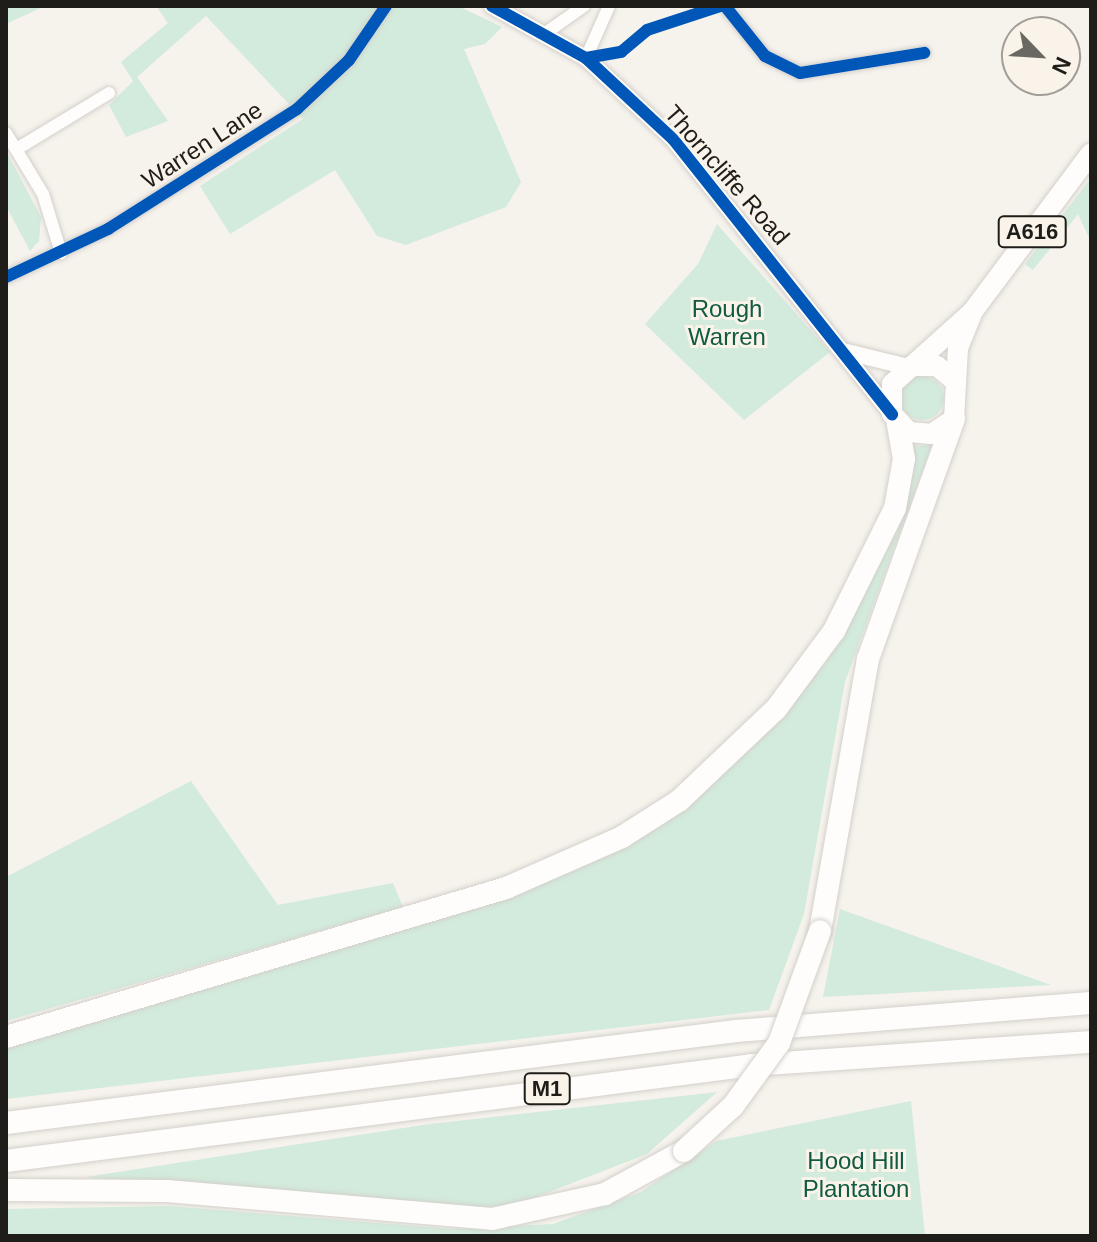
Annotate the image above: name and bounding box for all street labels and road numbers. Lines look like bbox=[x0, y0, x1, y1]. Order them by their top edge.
street label: Warren Lane bbox=[136, 95, 268, 195]
street label: Thorncliffe Road bbox=[659, 99, 795, 251]
road number: A616 bbox=[996, 214, 1068, 250]
road number: M1 bbox=[523, 1071, 571, 1107]

